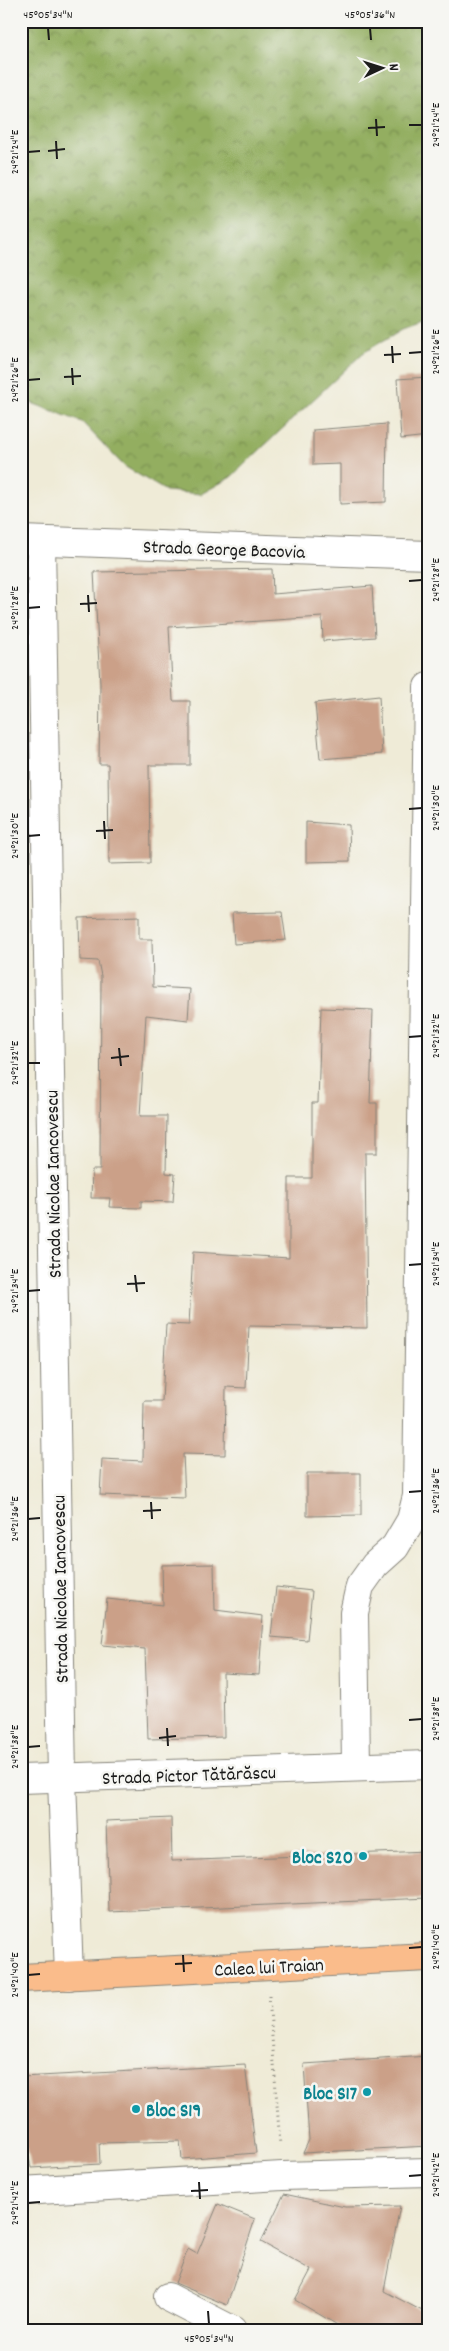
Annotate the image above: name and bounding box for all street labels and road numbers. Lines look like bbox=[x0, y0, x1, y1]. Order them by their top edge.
street label: Strada George Bacovia bbox=[142, 535, 307, 568]
street label: Strada Nicolae Iancovescu bbox=[40, 1090, 71, 1278]
street label: Strada Nicolae Iancovescu bbox=[47, 1495, 78, 1683]
street label: Strada Pictor Tătărăscu bbox=[102, 1761, 277, 1794]
street label: Calea lui Traian bbox=[214, 1953, 325, 1986]

